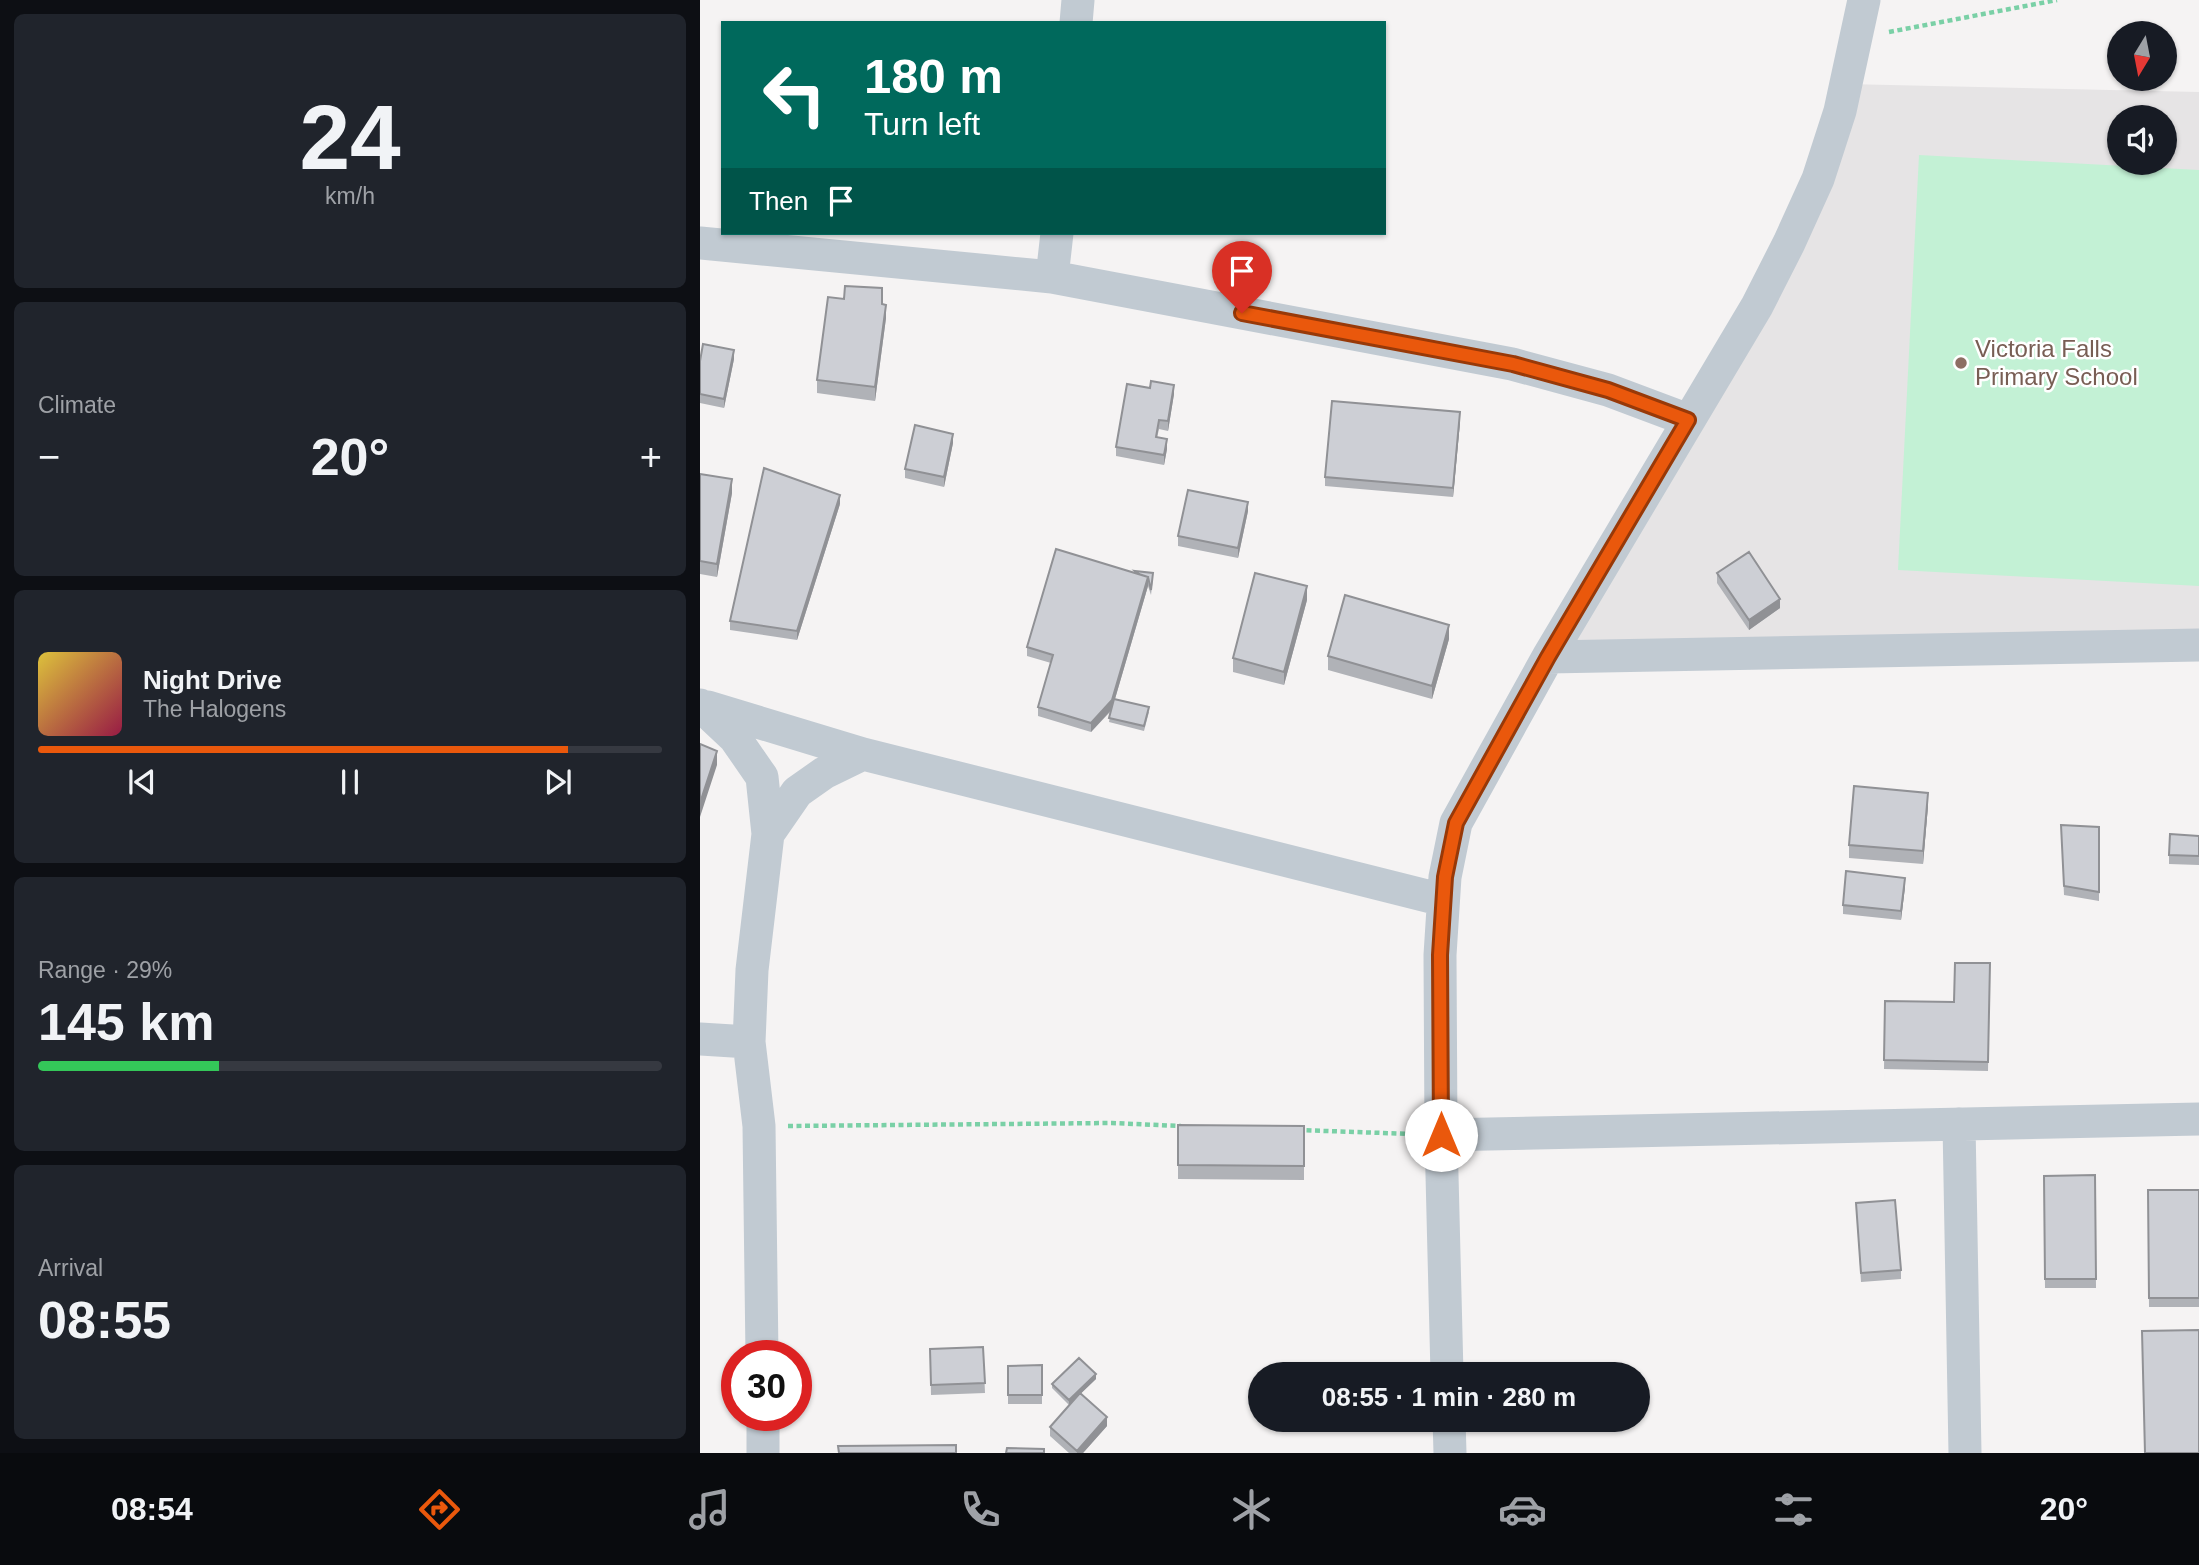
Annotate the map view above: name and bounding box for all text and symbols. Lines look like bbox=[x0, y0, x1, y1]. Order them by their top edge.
north arrow bbox=[2107, 21, 2177, 91]
map controls bbox=[2107, 21, 2177, 175]
icon: left bbox=[749, 49, 840, 140]
text: 180 m bbox=[864, 49, 1003, 103]
text: 24 bbox=[299, 87, 401, 188]
button: sound bbox=[2107, 105, 2177, 175]
text: Turn left bbox=[864, 106, 980, 142]
icon: arrive bbox=[822, 182, 860, 220]
text: km/h bbox=[325, 183, 375, 209]
text: Then bbox=[749, 186, 808, 216]
pin bbox=[1212, 241, 1272, 313]
icon: arrive bbox=[1223, 252, 1261, 290]
place label: Victoria Falls Primary School bbox=[1975, 335, 2138, 390]
marker: Victoria Falls Primary School bbox=[1953, 355, 1969, 371]
text: Climate bbox=[38, 392, 116, 418]
text: 20° bbox=[311, 428, 389, 486]
text: − bbox=[38, 436, 60, 478]
text: + bbox=[640, 436, 662, 478]
text: Night Drive bbox=[143, 665, 282, 695]
text: The Halogens bbox=[143, 696, 286, 722]
icon: previous bbox=[123, 763, 161, 801]
icon: pause bbox=[331, 763, 369, 801]
icon: next bbox=[539, 763, 577, 801]
text: Range · 29% bbox=[38, 957, 172, 983]
text: 145 km bbox=[38, 993, 214, 1051]
position arrow bbox=[1404, 1098, 1478, 1172]
text: Arrival bbox=[38, 1255, 103, 1281]
text: 08:55 bbox=[38, 1291, 171, 1349]
speed limit sign: 30 bbox=[721, 1340, 812, 1431]
text: 08:55 · 1 min · 280 m bbox=[1322, 1382, 1576, 1412]
icon: directions bbox=[415, 1485, 464, 1534]
icon: music bbox=[685, 1485, 734, 1534]
icon: phone bbox=[956, 1485, 1005, 1534]
icon: climate bbox=[1227, 1485, 1276, 1534]
icon: car bbox=[1498, 1485, 1547, 1534]
icon: filters bbox=[1769, 1485, 1818, 1534]
text: 08:54 bbox=[111, 1491, 193, 1527]
text: 20° bbox=[2040, 1491, 2088, 1527]

